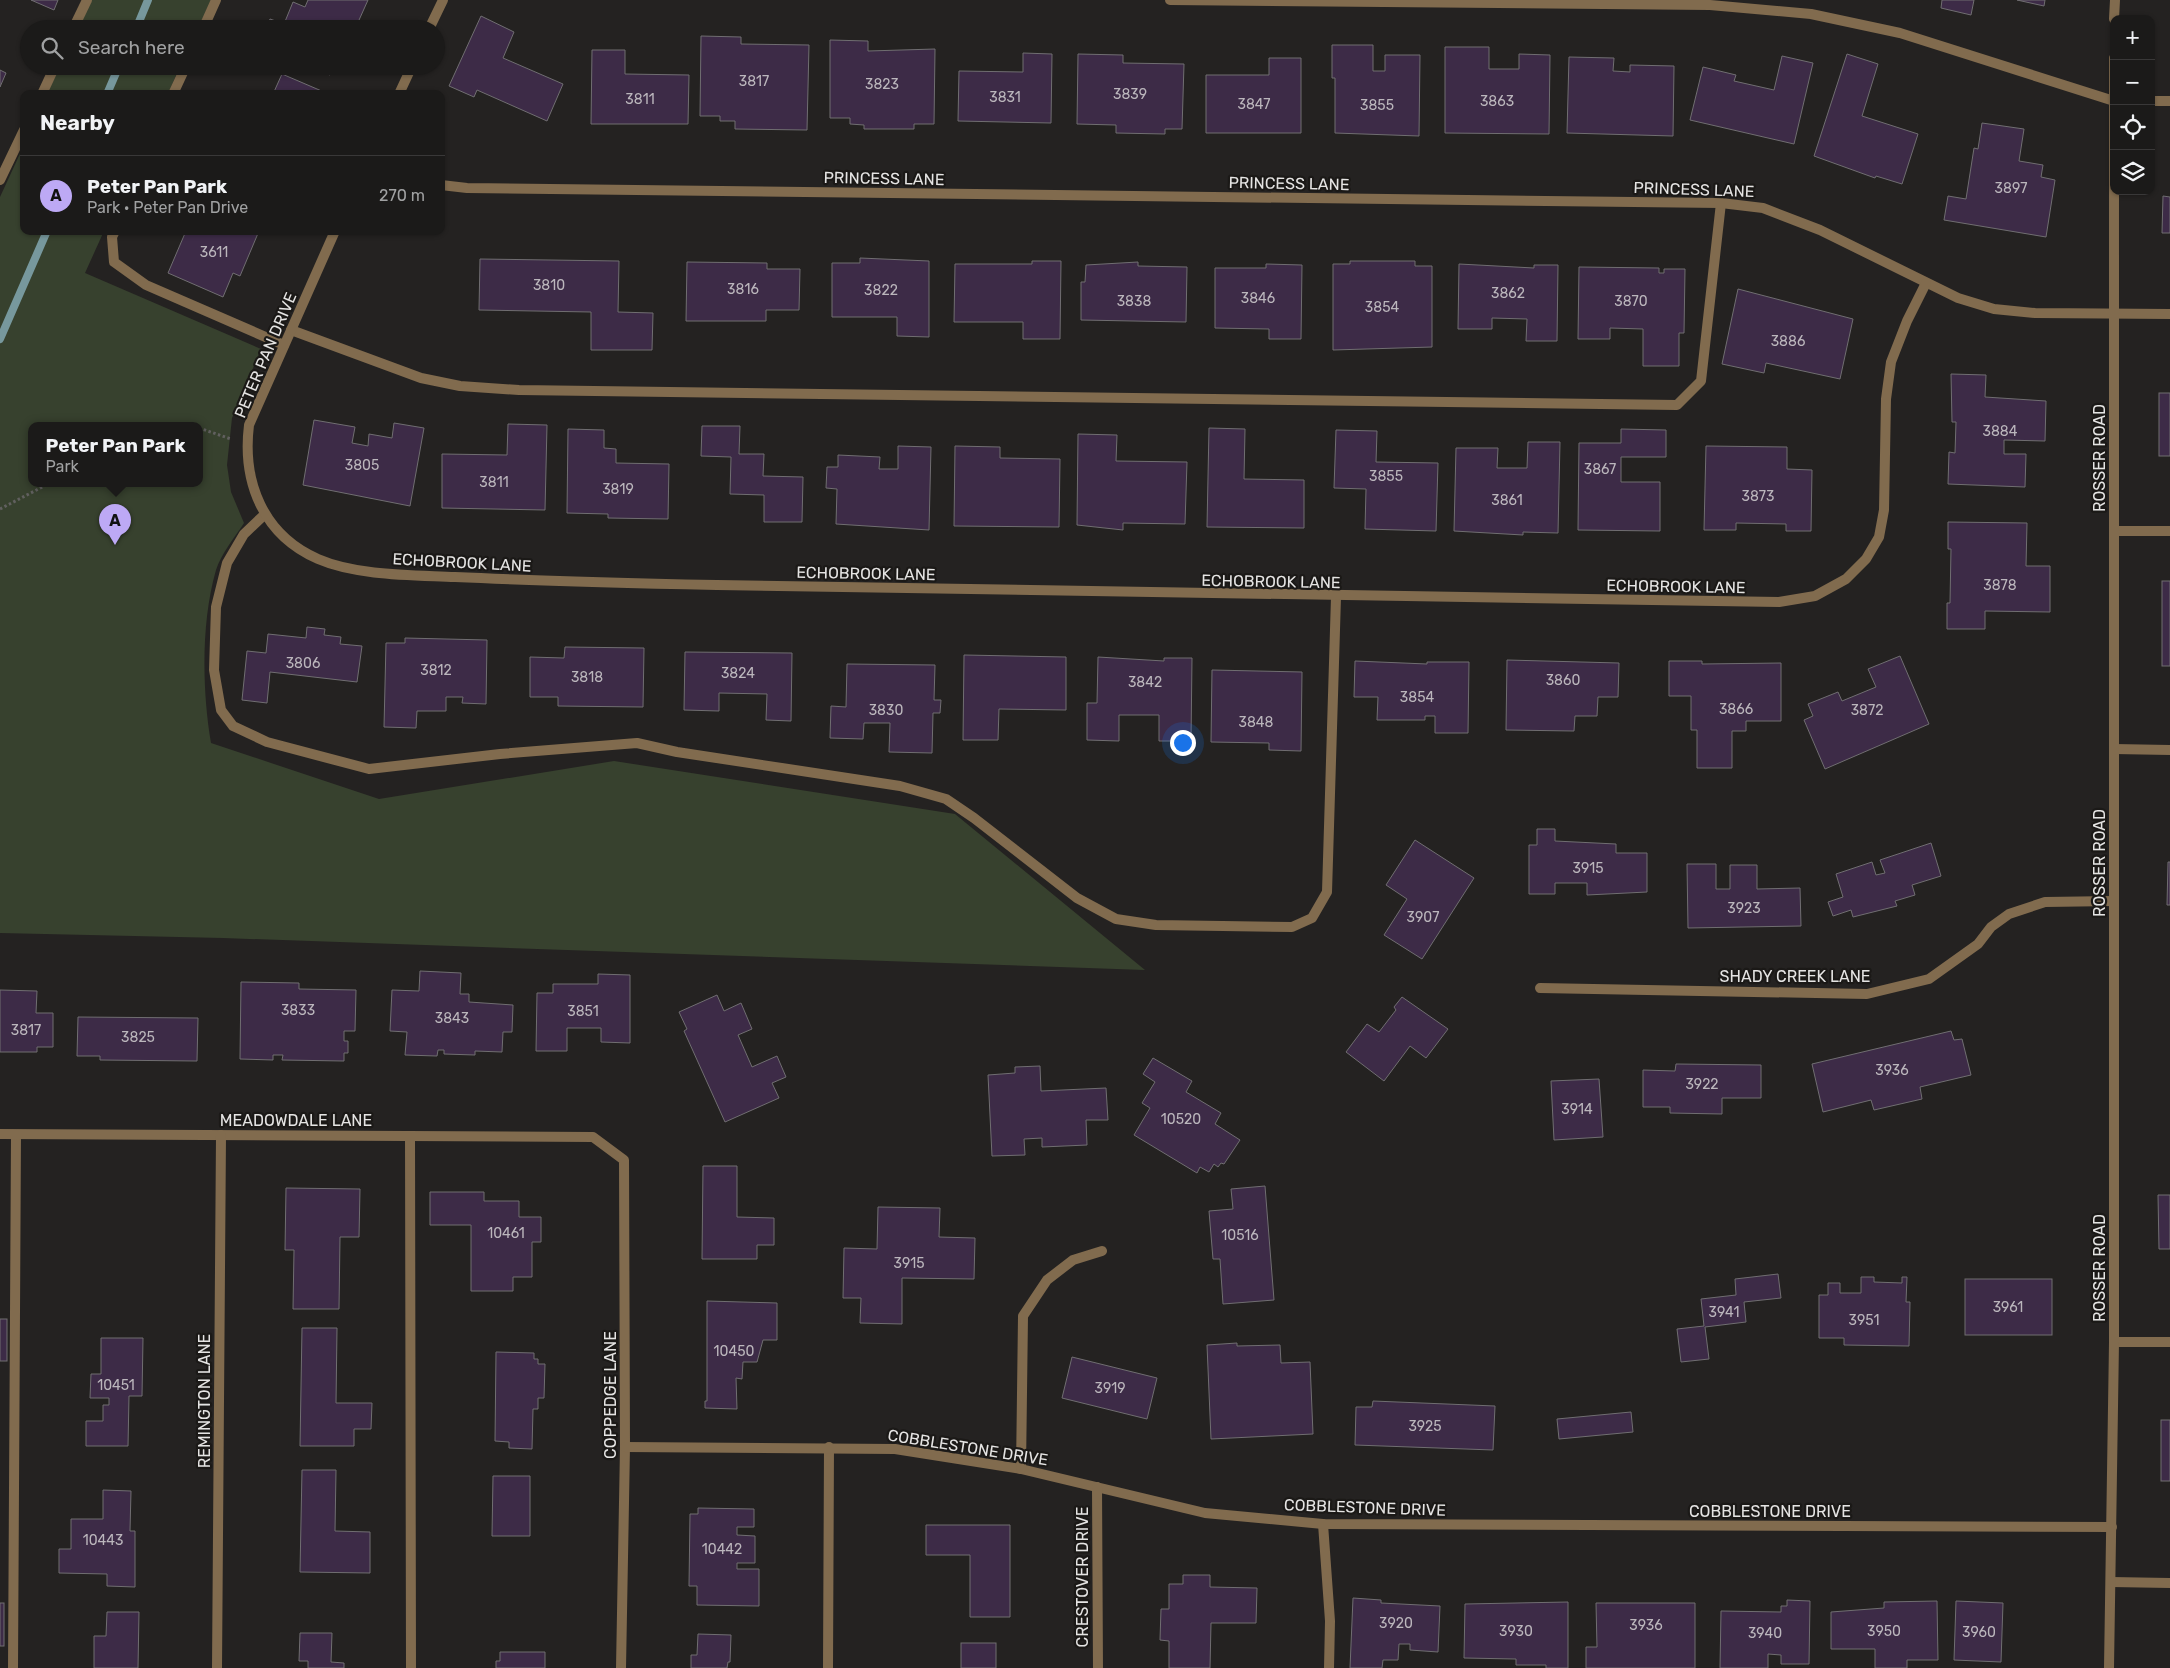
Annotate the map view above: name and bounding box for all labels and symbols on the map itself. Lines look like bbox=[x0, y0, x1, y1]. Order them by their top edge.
house number: 3817 bbox=[739, 73, 769, 90]
house number: 3823 bbox=[865, 76, 899, 93]
house number: 3839 bbox=[1113, 86, 1147, 103]
house number: 3831 bbox=[989, 89, 1021, 106]
house number: 3811 bbox=[625, 91, 655, 108]
house number: 3863 bbox=[1480, 93, 1514, 110]
house number: 3847 bbox=[1238, 96, 1270, 113]
house number: 3855 bbox=[1360, 97, 1394, 114]
street label: PRINCESS LANE bbox=[823, 168, 945, 189]
street label: PRINCESS LANE bbox=[1228, 173, 1350, 194]
street label: PRINCESS LANE bbox=[1633, 178, 1755, 201]
house number: 3897 bbox=[1995, 180, 2027, 197]
house number: 3611 bbox=[200, 244, 228, 261]
house number: 3810 bbox=[533, 277, 565, 294]
house number: 3816 bbox=[727, 281, 759, 298]
house number: 3822 bbox=[864, 282, 898, 299]
house number: 3862 bbox=[1491, 285, 1525, 302]
street label: PETER PAN DRIVE bbox=[230, 289, 301, 421]
house number: 3846 bbox=[1241, 290, 1275, 307]
house number: 3838 bbox=[1117, 293, 1151, 310]
house number: 3870 bbox=[1614, 293, 1648, 310]
house number: 3854 bbox=[1365, 299, 1399, 316]
house number: 3886 bbox=[1771, 333, 1805, 350]
street label: ROSSER ROAD bbox=[2090, 404, 2109, 512]
house number: 3884 bbox=[1983, 423, 2018, 440]
house number: 3805 bbox=[345, 457, 379, 474]
house number: 3867 bbox=[1584, 461, 1616, 478]
house number: 3855 bbox=[1369, 468, 1403, 485]
house number: 3811 bbox=[479, 474, 509, 491]
house number: 3819 bbox=[602, 481, 634, 498]
house number: 3873 bbox=[1742, 488, 1774, 505]
house number: 3861 bbox=[1491, 492, 1523, 509]
pin: A bbox=[99, 504, 131, 545]
street label: ECHOBROOK LANE bbox=[392, 549, 532, 576]
street label: ECHOBROOK LANE bbox=[796, 563, 936, 584]
street label: ECHOBROOK LANE bbox=[1201, 571, 1341, 592]
street label: ECHOBROOK LANE bbox=[1606, 576, 1746, 597]
house number: 3878 bbox=[1983, 577, 2017, 594]
house number: 3806 bbox=[286, 655, 320, 672]
house number: 3812 bbox=[420, 662, 452, 679]
house number: 3824 bbox=[721, 665, 755, 682]
house number: 3818 bbox=[571, 669, 603, 686]
house number: 3860 bbox=[1546, 672, 1580, 689]
house number: 3842 bbox=[1128, 674, 1162, 691]
house number: 3854 bbox=[1400, 689, 1434, 706]
house number: 3866 bbox=[1719, 701, 1753, 718]
house number: 3830 bbox=[869, 702, 903, 719]
house number: 3872 bbox=[1851, 702, 1883, 719]
house number: 3848 bbox=[1239, 714, 1274, 731]
your location bbox=[1170, 730, 1196, 756]
street label: ROSSER ROAD bbox=[2090, 809, 2109, 917]
house number: 3915 bbox=[1572, 860, 1604, 877]
house number: 3923 bbox=[1727, 900, 1761, 917]
house number: 3907 bbox=[1407, 909, 1439, 926]
street label: SHADY CREEK LANE bbox=[1720, 967, 1870, 986]
house number: 3833 bbox=[281, 1002, 315, 1019]
house number: 3851 bbox=[567, 1003, 599, 1020]
house number: 3843 bbox=[435, 1010, 469, 1027]
house number: 3817 bbox=[11, 1022, 41, 1039]
house number: 3825 bbox=[121, 1029, 155, 1046]
house number: 3936 bbox=[1875, 1062, 1909, 1079]
house number: 3922 bbox=[1685, 1076, 1719, 1093]
house number: 3914 bbox=[1561, 1101, 1593, 1118]
street label: MEADOWDALE LANE bbox=[220, 1111, 372, 1130]
house number: 10520 bbox=[1161, 1111, 1201, 1128]
street label: ROSSER ROAD bbox=[2090, 1214, 2109, 1322]
house number: 10461 bbox=[487, 1225, 525, 1242]
house number: 10516 bbox=[1221, 1227, 1259, 1244]
house number: 3915 bbox=[893, 1255, 925, 1272]
house number: 3961 bbox=[1993, 1299, 2023, 1316]
house number: 3941 bbox=[1709, 1304, 1739, 1321]
house number: 3951 bbox=[1849, 1312, 1879, 1329]
street label: COPPEDGE LANE bbox=[601, 1331, 620, 1459]
street label: REMINGTON LANE bbox=[195, 1334, 214, 1468]
house number: 10450 bbox=[714, 1343, 754, 1360]
house number: 10451 bbox=[97, 1377, 135, 1394]
house number: 3919 bbox=[1094, 1380, 1126, 1397]
house number: 3925 bbox=[1408, 1418, 1442, 1435]
street label: COBBLESTONE DRIVE bbox=[886, 1425, 1049, 1470]
street label: COBBLESTONE DRIVE bbox=[1284, 1495, 1446, 1520]
street label: COBBLESTONE DRIVE bbox=[1689, 1502, 1851, 1521]
street label: CRESTOVER DRIVE bbox=[1073, 1507, 1092, 1647]
house number: 10443 bbox=[83, 1532, 123, 1549]
house number: 10442 bbox=[702, 1541, 742, 1558]
house number: 3920 bbox=[1379, 1615, 1413, 1632]
house number: 3936 bbox=[1629, 1617, 1663, 1634]
house number: 3930 bbox=[1499, 1623, 1533, 1640]
house number: 3950 bbox=[1867, 1623, 1901, 1640]
house number: 3960 bbox=[1962, 1624, 1996, 1641]
house number: 3940 bbox=[1748, 1625, 1782, 1642]

